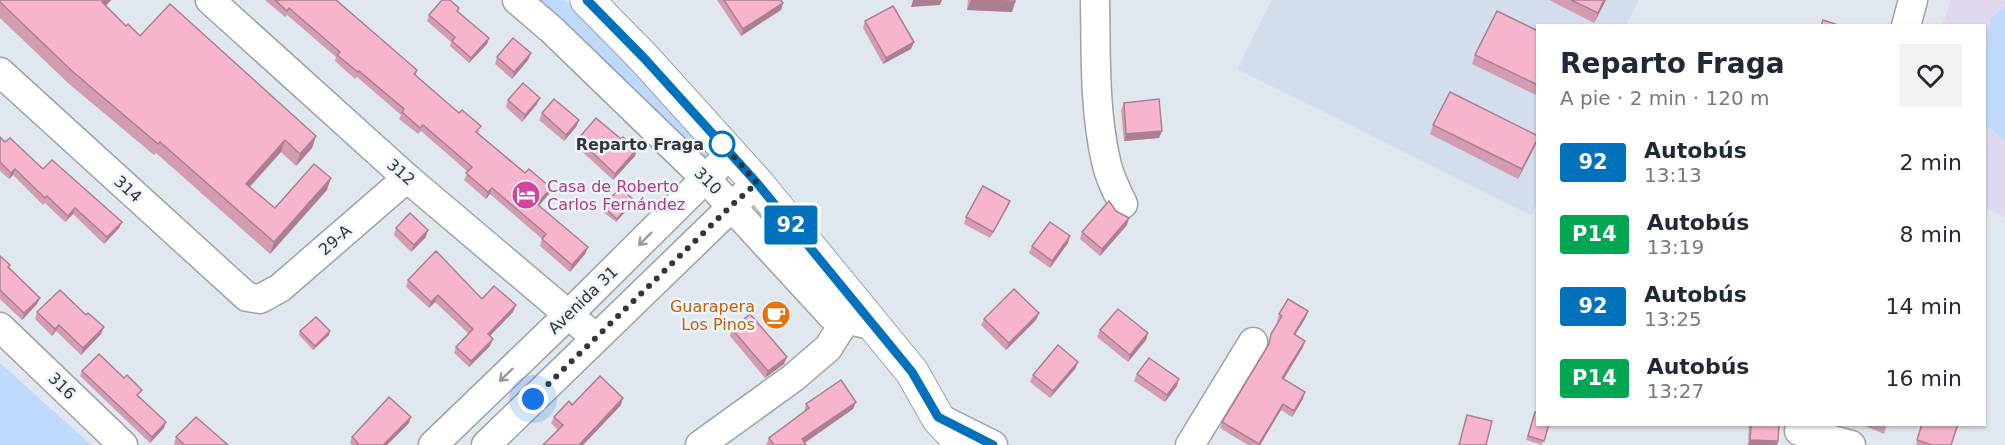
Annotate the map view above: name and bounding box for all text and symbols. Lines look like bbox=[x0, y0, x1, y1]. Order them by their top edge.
button: heart bbox=[1899, 44, 1962, 107]
text: Reparto Fraga bbox=[1560, 47, 1785, 80]
text: A pie · 2 min · 120 m bbox=[1560, 86, 1770, 110]
marker: Reparto Fraga bbox=[709, 131, 735, 157]
place label: Reparto Fraga bbox=[576, 135, 704, 154]
text: Autobús bbox=[1644, 138, 1747, 163]
text: 92 bbox=[1578, 150, 1608, 174]
text: 2 min bbox=[1900, 150, 1962, 175]
street label: 312 bbox=[383, 155, 419, 189]
street label: 310 bbox=[690, 163, 726, 199]
text: 13:13 bbox=[1644, 163, 1702, 187]
street label: 314 bbox=[110, 172, 146, 206]
place label: Casa de Roberto Carlos Fernández bbox=[547, 177, 685, 214]
hotel icon: Casa de Roberto Carlos Fernández bbox=[510, 179, 542, 211]
line badge: 92 bbox=[764, 206, 818, 244]
text: Autobús bbox=[1647, 210, 1749, 235]
text: 92 bbox=[776, 213, 806, 237]
street label: 29-A bbox=[315, 221, 355, 259]
text: P14 bbox=[1572, 222, 1617, 246]
text: 8 min bbox=[1900, 222, 1962, 247]
one-way arrow bbox=[638, 231, 653, 246]
text: 13:19 bbox=[1647, 235, 1704, 259]
street label: Avenida 31 bbox=[544, 262, 622, 338]
text: Autobús bbox=[1644, 282, 1747, 307]
text: 92 bbox=[1578, 294, 1608, 318]
text: 14 min bbox=[1886, 294, 1962, 319]
place label: Guarapera Los Pinos bbox=[670, 297, 755, 334]
cafe icon: Guarapera Los Pinos bbox=[760, 299, 792, 331]
text: 13:25 bbox=[1644, 307, 1702, 331]
text: Autobús bbox=[1647, 354, 1749, 379]
text: P14 bbox=[1572, 366, 1617, 390]
text: 16 min bbox=[1886, 366, 1962, 391]
one-way arrow bbox=[498, 368, 513, 382]
street label: 316 bbox=[44, 369, 80, 403]
text: 13:27 bbox=[1647, 379, 1704, 403]
your location bbox=[518, 384, 548, 414]

